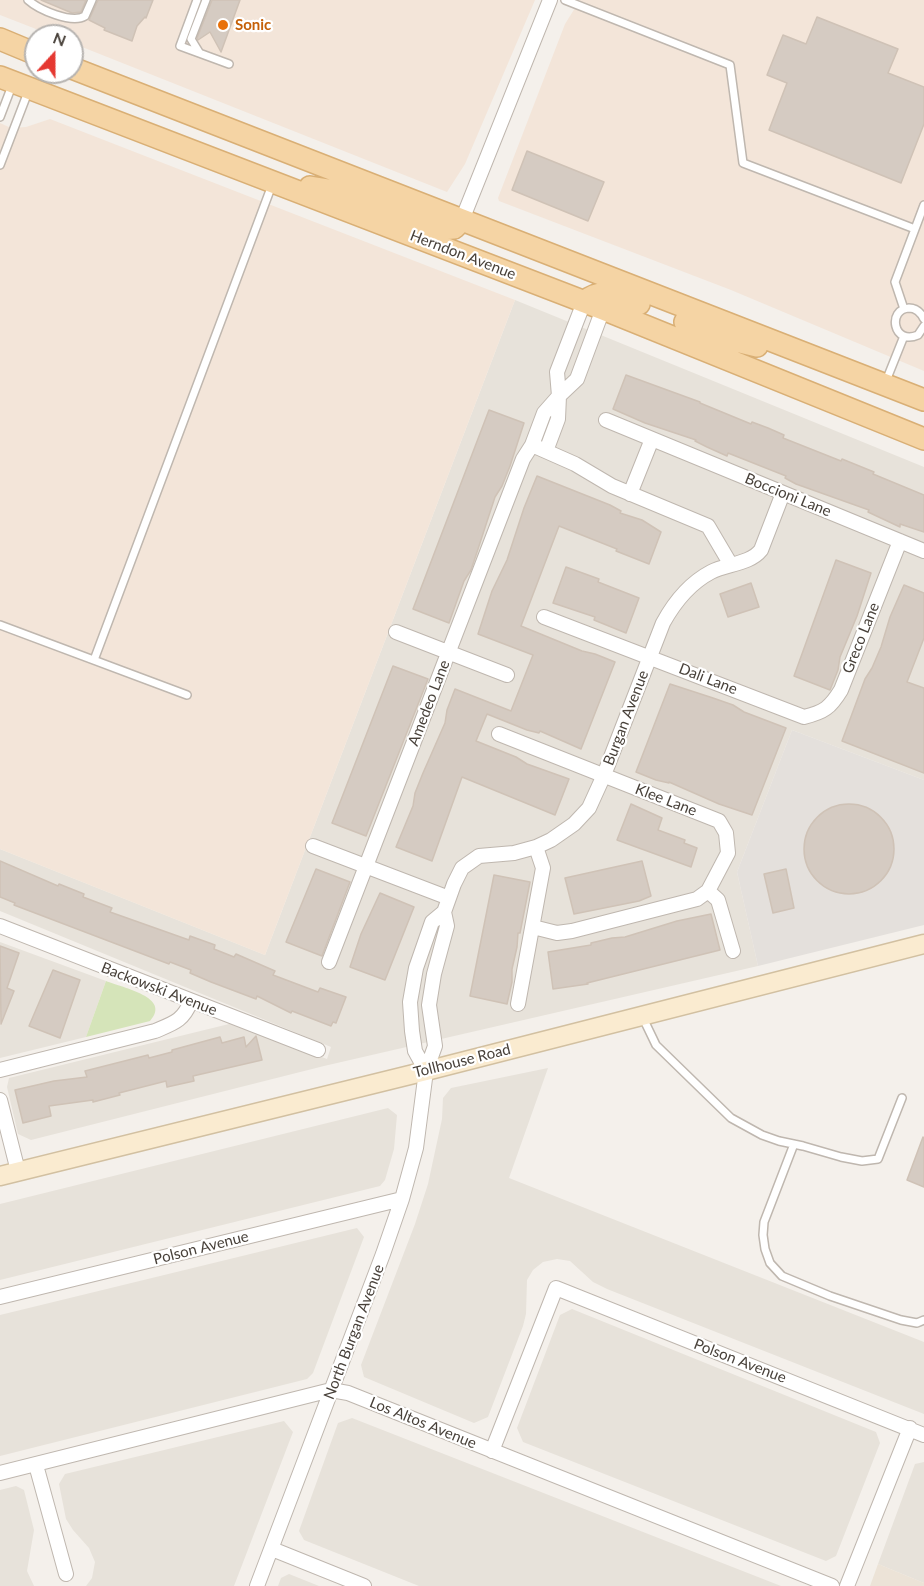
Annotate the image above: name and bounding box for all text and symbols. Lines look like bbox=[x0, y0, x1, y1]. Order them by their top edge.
place label: Sonic bbox=[235, 16, 271, 34]
marker: Sonic bbox=[216, 18, 230, 32]
north arrow bbox=[24, 24, 84, 84]
text: N bbox=[51, 28, 69, 50]
street label: Herndon Avenue bbox=[408, 227, 518, 283]
street label: Boccioni Lane bbox=[742, 469, 834, 521]
street label: Greco Lane bbox=[839, 600, 883, 676]
street label: Amedeo Lane bbox=[404, 658, 454, 748]
street label: Dali Lane bbox=[676, 660, 740, 698]
street label: Burgan Avenue bbox=[600, 668, 652, 768]
street label: Klee Lane bbox=[633, 780, 699, 820]
street label: Backowski Avenue bbox=[98, 959, 220, 1019]
street label: Tollhouse Road bbox=[412, 1040, 512, 1082]
street label: Polson Avenue bbox=[152, 1227, 250, 1269]
street label: North Burgan Avenue bbox=[320, 1262, 388, 1402]
street label: Polson Avenue bbox=[691, 1335, 789, 1387]
street label: Los Altos Avenue bbox=[367, 1393, 479, 1453]

